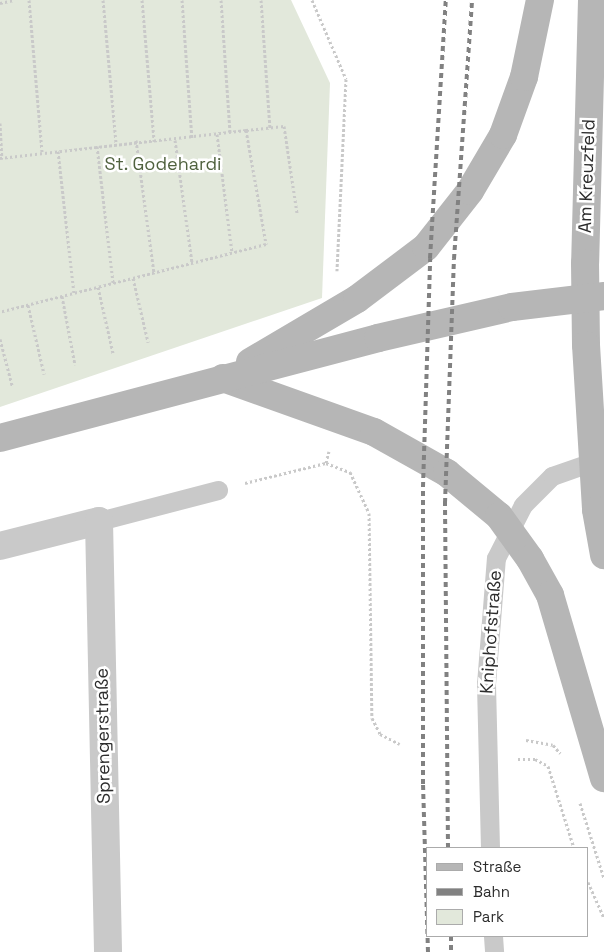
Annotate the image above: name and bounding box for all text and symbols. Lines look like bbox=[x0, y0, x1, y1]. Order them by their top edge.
street label: Am Kreuzfeld bbox=[574, 119, 600, 233]
park label: St. Godehardi bbox=[104, 153, 222, 175]
street label: Kniphofstraße bbox=[476, 569, 506, 695]
street label: Sprengerstraße bbox=[91, 668, 115, 804]
legend bbox=[426, 847, 589, 937]
text: Straße bbox=[473, 857, 521, 876]
text: Bahn bbox=[473, 882, 510, 901]
text: Park bbox=[473, 907, 504, 926]

